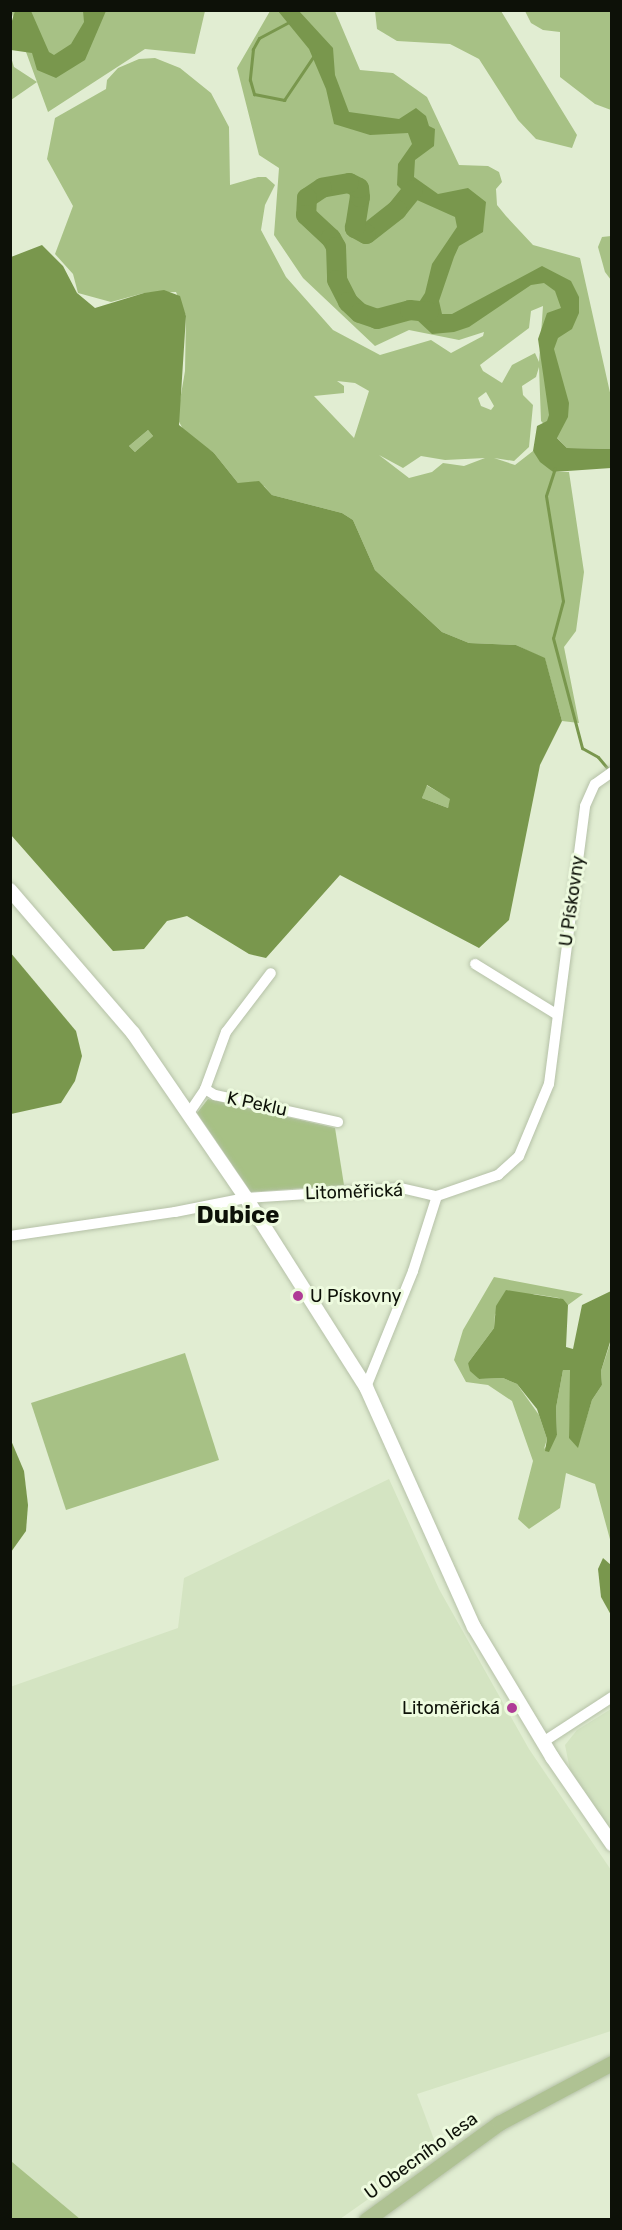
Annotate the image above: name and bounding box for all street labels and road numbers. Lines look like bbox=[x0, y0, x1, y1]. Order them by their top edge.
street label: U Pískovny bbox=[555, 854, 589, 948]
street label: K Peklu bbox=[225, 1087, 289, 1121]
street label: Litoměřická bbox=[305, 1179, 403, 1205]
street label: U Obecního lesa bbox=[360, 2108, 482, 2204]

